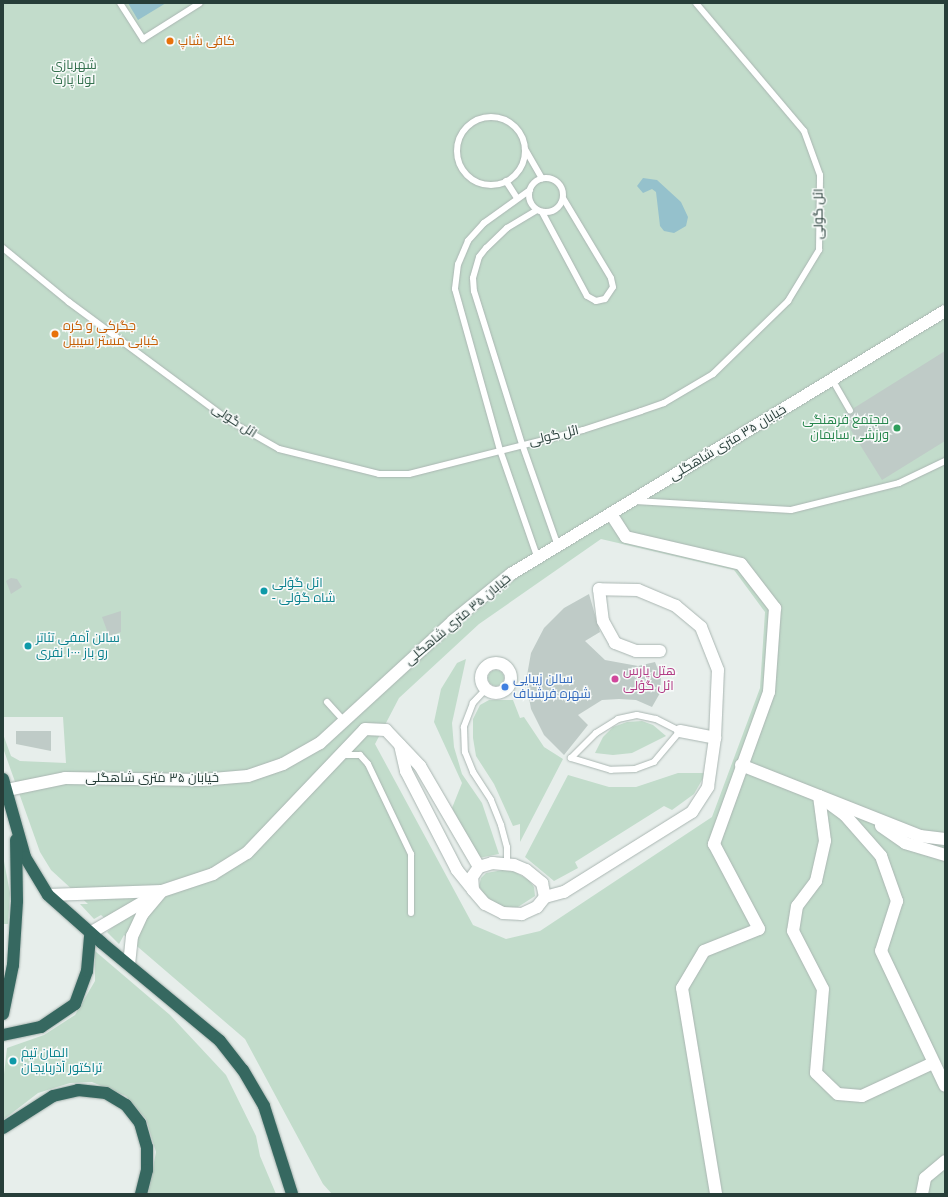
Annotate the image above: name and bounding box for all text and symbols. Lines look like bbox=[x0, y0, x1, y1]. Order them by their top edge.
place label: کافی شاپ bbox=[178, 33, 235, 49]
marker: کافی شاپ bbox=[165, 36, 175, 46]
park label: شهربازی لونا پارک bbox=[51, 58, 97, 89]
street label: ائل گولی bbox=[811, 189, 827, 239]
place label: جگرکی و کره کبابی مستر سیبیل bbox=[63, 319, 159, 350]
marker: جگرکی و کره کبابی مستر سیبیل bbox=[50, 329, 60, 339]
street label: ائل گولی bbox=[209, 401, 259, 441]
street label: خیابان ۳۵ متری شاهگلی bbox=[667, 402, 789, 484]
place label: مجتمع فرهنگی ورزشی سایمان bbox=[802, 413, 889, 444]
street label: ائل گولی bbox=[528, 423, 580, 449]
marker: مجتمع فرهنگی ورزشی سایمان bbox=[892, 423, 902, 433]
street label: خیابان ۳۵ متری شاهگلی bbox=[402, 571, 514, 669]
place label: ائل گؤلی - شاه گؤلی bbox=[272, 576, 336, 607]
marker: ائل گؤلی - شاه گؤلی bbox=[259, 586, 269, 596]
place label: سالن آمفی تئاتر رو باز ۱۰۰۰ نفری bbox=[36, 631, 120, 662]
marker: سالن آمفی تئاتر رو باز ۱۰۰۰ نفری bbox=[23, 641, 33, 651]
place label: هتل پارس ائل گؤلی bbox=[623, 664, 676, 695]
place label: سالن زیبایی شهره فرشباف bbox=[513, 672, 591, 703]
marker: هتل پارس ائل گؤلی bbox=[610, 674, 620, 684]
marker: سالن زیبایی شهره فرشباف bbox=[500, 682, 510, 692]
street label: خیابان ۳۵ متری شاهگلی bbox=[85, 770, 219, 786]
place label: المان تیم تراکتور آذربایجان bbox=[21, 1046, 102, 1077]
marker: المان تیم تراکتور آذربایجان bbox=[8, 1056, 18, 1066]

